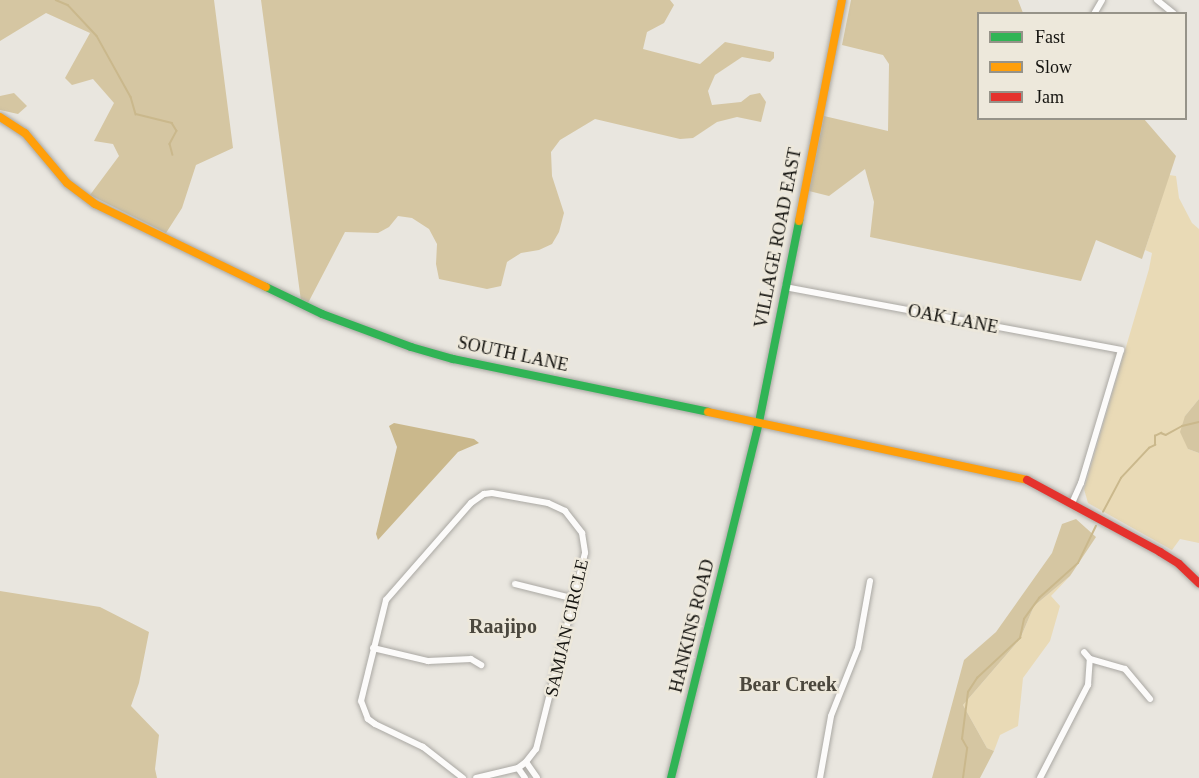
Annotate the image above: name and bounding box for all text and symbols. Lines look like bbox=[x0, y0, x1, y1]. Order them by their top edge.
legend bbox=[977, 12, 1187, 120]
text: Fast bbox=[1035, 27, 1065, 47]
text: Slow bbox=[1035, 57, 1072, 77]
text: Jam bbox=[1035, 87, 1064, 107]
street label: VILLAGE ROAD EAST bbox=[750, 146, 806, 330]
street label: OAK LANE bbox=[906, 300, 1000, 338]
street label: SOUTH LANE bbox=[456, 332, 570, 376]
street label: SAMJAN CIRCLE bbox=[541, 557, 593, 699]
street label: HANKINS ROAD bbox=[665, 557, 719, 695]
district label: Raajipo bbox=[469, 614, 537, 638]
district label: Bear Creek bbox=[739, 672, 837, 696]

